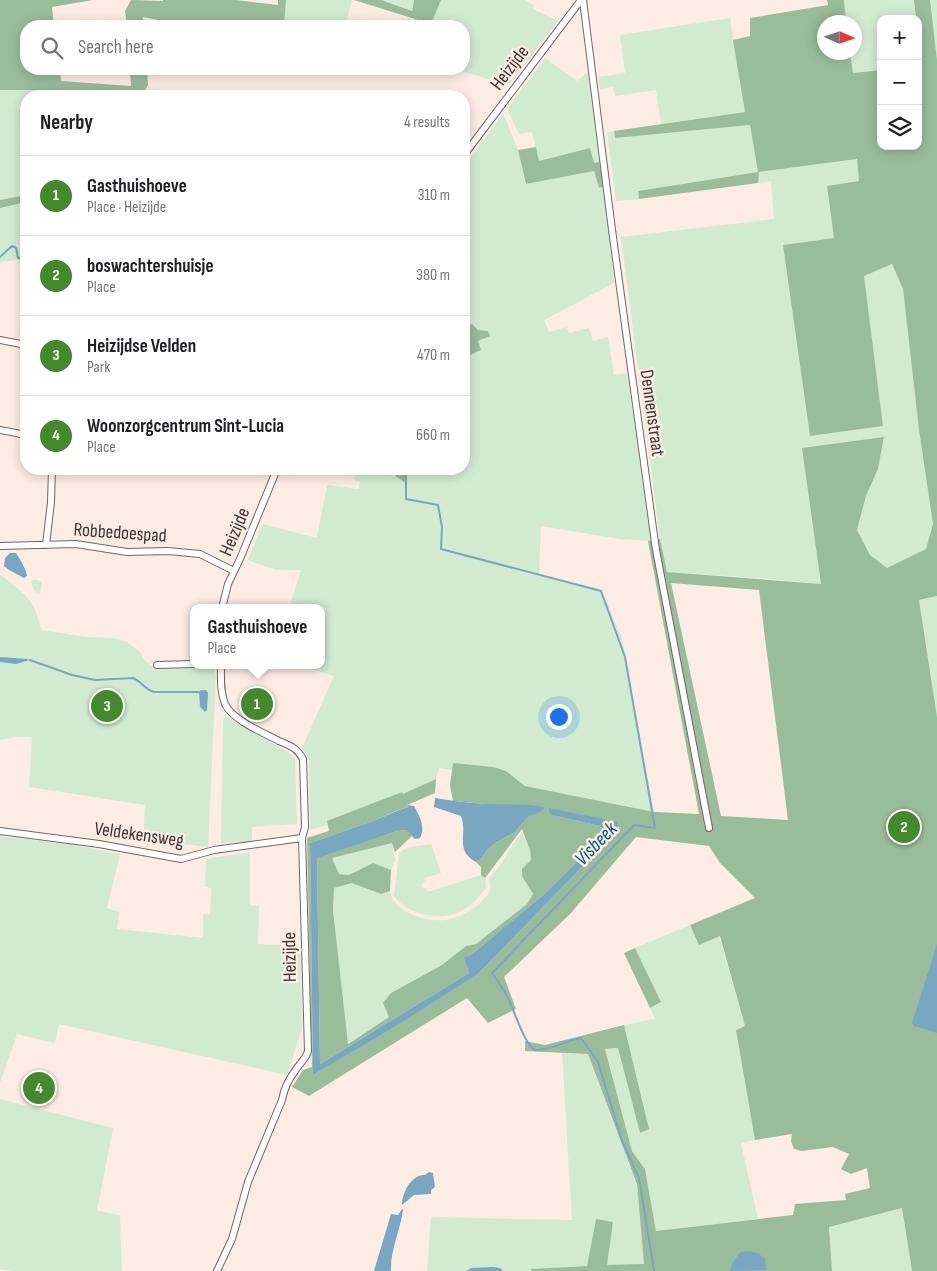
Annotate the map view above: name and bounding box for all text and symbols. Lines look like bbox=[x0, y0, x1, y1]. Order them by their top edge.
north arrow bbox=[817, 15, 862, 60]
map controls bbox=[877, 15, 922, 150]
button: + bbox=[877, 15, 922, 60]
search box bbox=[20, 20, 470, 75]
icon: search bbox=[38, 34, 66, 62]
text: Search here bbox=[78, 36, 154, 59]
street label: Heizijde bbox=[486, 41, 534, 95]
button: − bbox=[877, 60, 922, 105]
button: layers bbox=[877, 105, 922, 150]
text: Nearby bbox=[40, 110, 93, 135]
text: 4 results bbox=[404, 113, 450, 132]
text: Gasthuishoeve bbox=[87, 175, 187, 198]
text: 1 bbox=[53, 186, 59, 205]
text: 310 m bbox=[418, 186, 450, 205]
text: Place · Heizijde bbox=[87, 198, 166, 217]
text: boswachtershuisje bbox=[87, 255, 214, 278]
text: 2 bbox=[52, 266, 60, 285]
text: 380 m bbox=[416, 266, 450, 285]
text: Place bbox=[87, 278, 116, 297]
text: Heizijdse Velden bbox=[87, 335, 196, 358]
text: 3 bbox=[52, 346, 60, 365]
text: 470 m bbox=[417, 346, 450, 365]
text: Park bbox=[87, 358, 110, 377]
street label: Dennenstraat bbox=[635, 368, 669, 458]
text: Woonzorgcentrum Sint-Lucia bbox=[87, 415, 284, 438]
text: 4 bbox=[52, 426, 60, 445]
text: 660 m bbox=[416, 426, 450, 445]
text: Place bbox=[87, 438, 116, 457]
street label: Heizijde bbox=[215, 504, 255, 560]
street label: Robbedoespad bbox=[73, 518, 167, 548]
popup bbox=[190, 604, 325, 669]
text: Gasthuishoeve bbox=[208, 616, 307, 639]
text: Place bbox=[208, 639, 236, 658]
pin: 1 bbox=[241, 685, 273, 723]
pin: 3 bbox=[91, 687, 123, 725]
your location bbox=[546, 704, 572, 730]
pin: 2 bbox=[888, 808, 920, 846]
street label: Veldekensweg bbox=[93, 817, 186, 853]
water label: Visbeek bbox=[570, 817, 623, 871]
street label: Heizijde bbox=[278, 932, 302, 982]
pin: 4 bbox=[23, 1069, 55, 1107]

